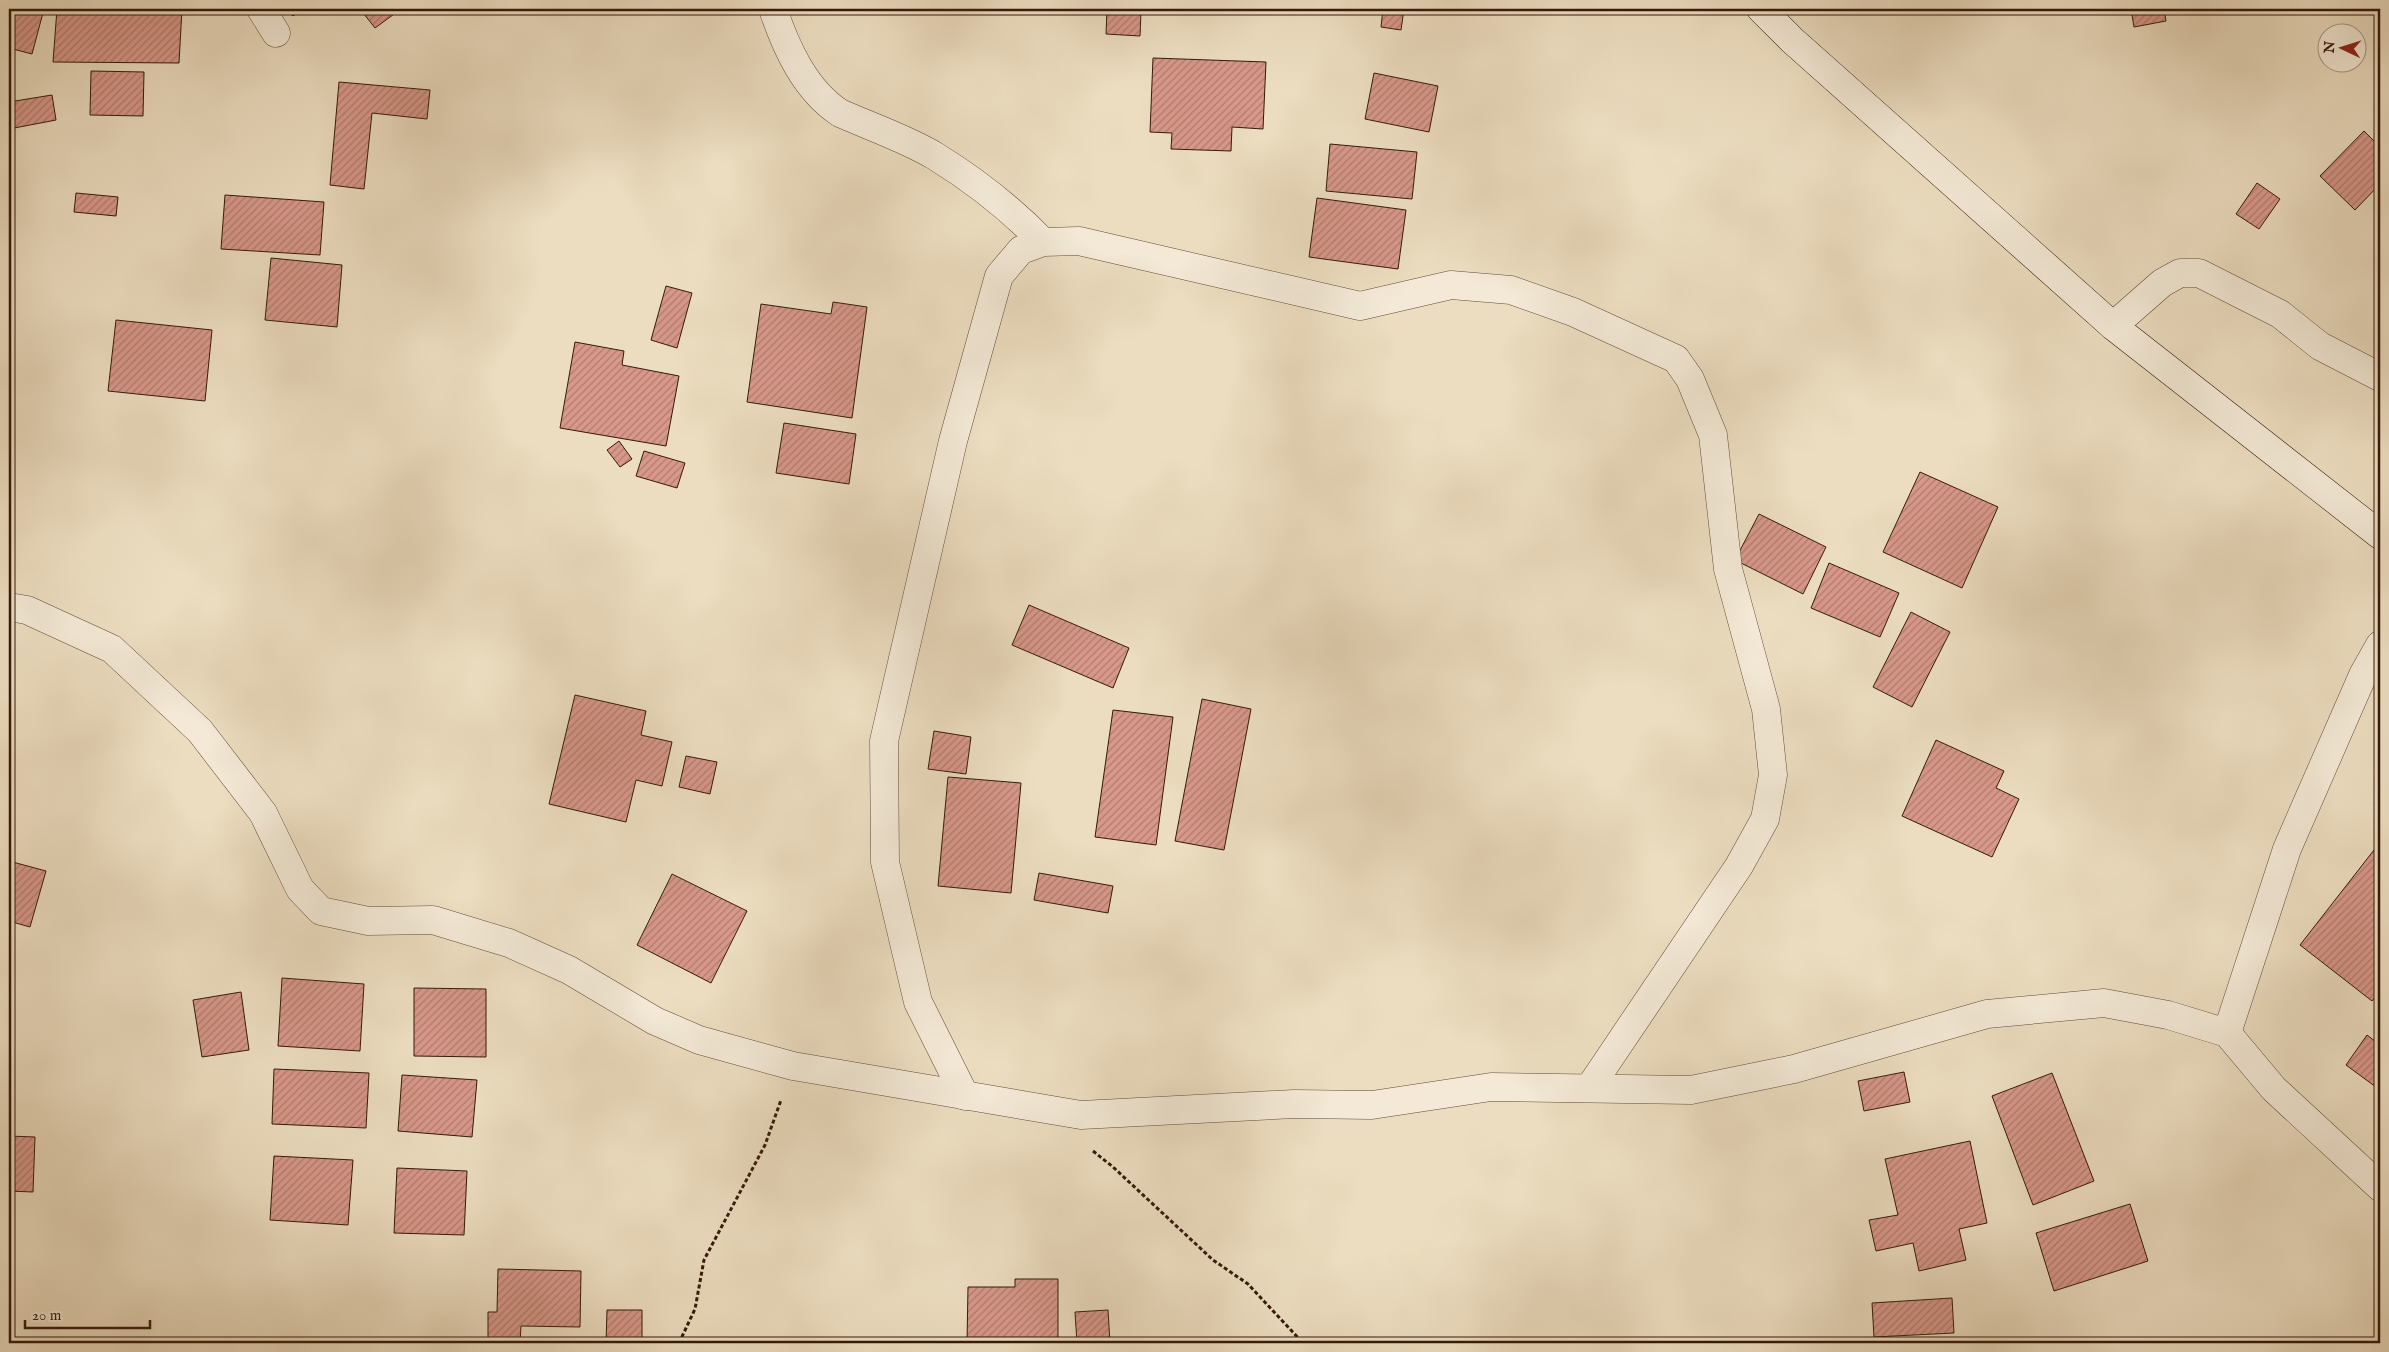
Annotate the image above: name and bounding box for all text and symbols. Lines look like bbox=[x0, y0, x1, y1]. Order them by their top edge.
north arrow bbox=[2316, 22, 2366, 72]
text: N bbox=[2321, 40, 2339, 55]
scale bar bbox=[25, 1297, 150, 1329]
text: 20 m bbox=[32, 1306, 62, 1325]

